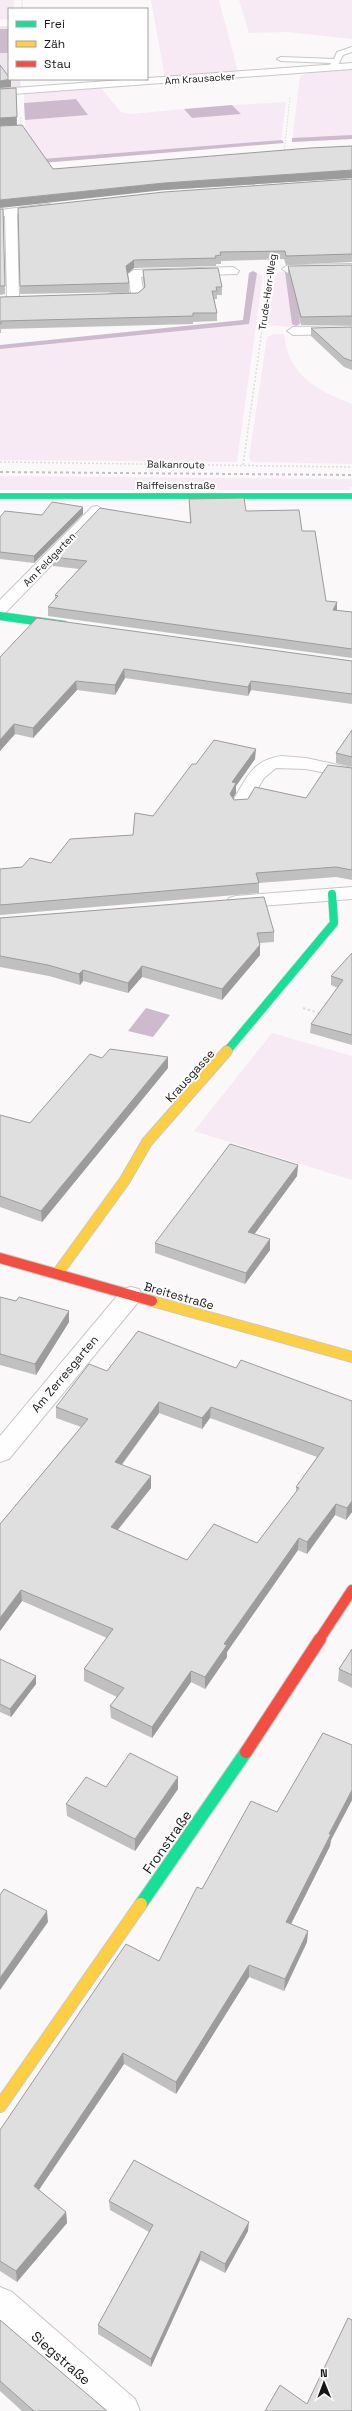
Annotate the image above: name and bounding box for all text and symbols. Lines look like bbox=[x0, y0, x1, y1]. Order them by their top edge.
legend bbox=[8, 8, 148, 80]
text: Frei bbox=[44, 16, 65, 32]
text: Zäh bbox=[44, 36, 65, 52]
text: Stau bbox=[44, 56, 71, 72]
street label: Am Krausacker bbox=[164, 70, 236, 87]
street label: Trude-Herr-Weg bbox=[256, 253, 279, 331]
street label: Balkanroute bbox=[147, 457, 205, 472]
street label: Raiffeisenstraße bbox=[137, 479, 216, 492]
street label: Am Feldgarten bbox=[20, 530, 78, 589]
street label: Krausgasse bbox=[162, 1046, 218, 1106]
street label: Breitestraße bbox=[142, 1278, 216, 1314]
street label: Am Zerresgarten bbox=[28, 1332, 102, 1416]
street label: Fronstraße bbox=[139, 1807, 195, 1877]
street label: Siegstraße bbox=[28, 2327, 94, 2389]
north arrow bbox=[304, 2363, 344, 2403]
text: N bbox=[320, 2366, 328, 2380]

